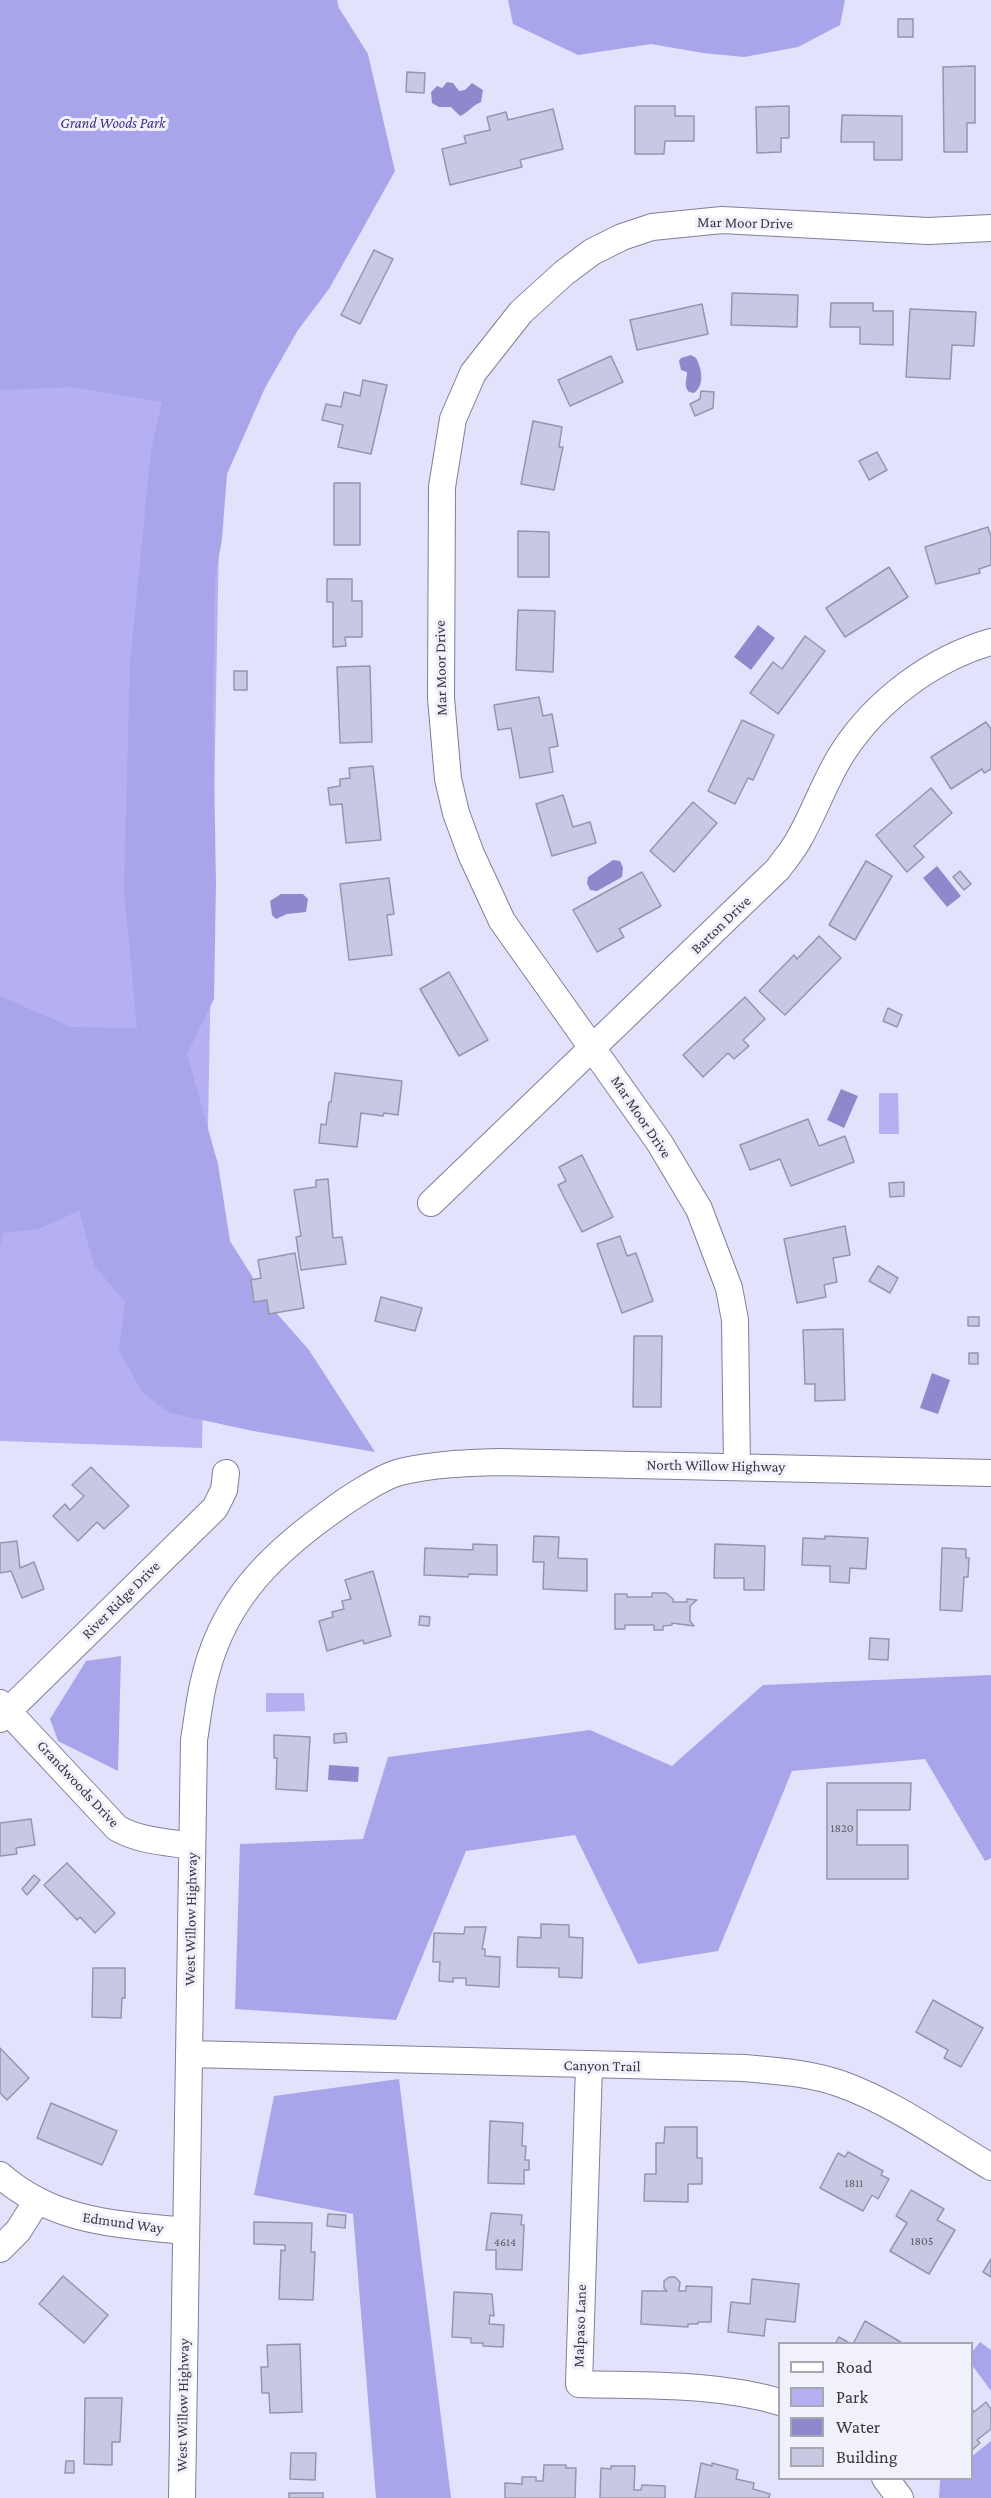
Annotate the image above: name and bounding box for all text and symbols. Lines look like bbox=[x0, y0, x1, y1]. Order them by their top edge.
park label: Grand Woods Park bbox=[60, 114, 166, 132]
street label: Mar Moor Drive bbox=[697, 213, 793, 233]
street label: Mar Moor Drive bbox=[431, 620, 451, 716]
street label: Barton Drive bbox=[687, 892, 755, 958]
street label: Mar Moor Drive bbox=[607, 1072, 675, 1162]
street label: North Willow Highway bbox=[646, 1456, 786, 1476]
street label: River Ridge Drive bbox=[78, 1557, 164, 1643]
street label: Grandwoods Drive bbox=[33, 1737, 123, 1831]
house number: 1820 bbox=[831, 1821, 853, 1835]
street label: West Willow Highway bbox=[181, 1852, 201, 1986]
street label: Canyon Trail bbox=[563, 2056, 641, 2076]
house number: 1811 bbox=[845, 2176, 863, 2190]
street label: Edmund Way bbox=[81, 2208, 165, 2238]
house number: 1805 bbox=[911, 2234, 933, 2248]
house number: 4614 bbox=[494, 2235, 516, 2249]
street label: Malpaso Lane bbox=[570, 2284, 590, 2368]
street label: West Willow Highway bbox=[173, 2338, 193, 2472]
legend bbox=[778, 2342, 973, 2480]
text: Road bbox=[836, 2357, 873, 2377]
text: Park bbox=[836, 2387, 868, 2407]
text: Water bbox=[836, 2417, 880, 2437]
text: Building bbox=[836, 2447, 897, 2467]

